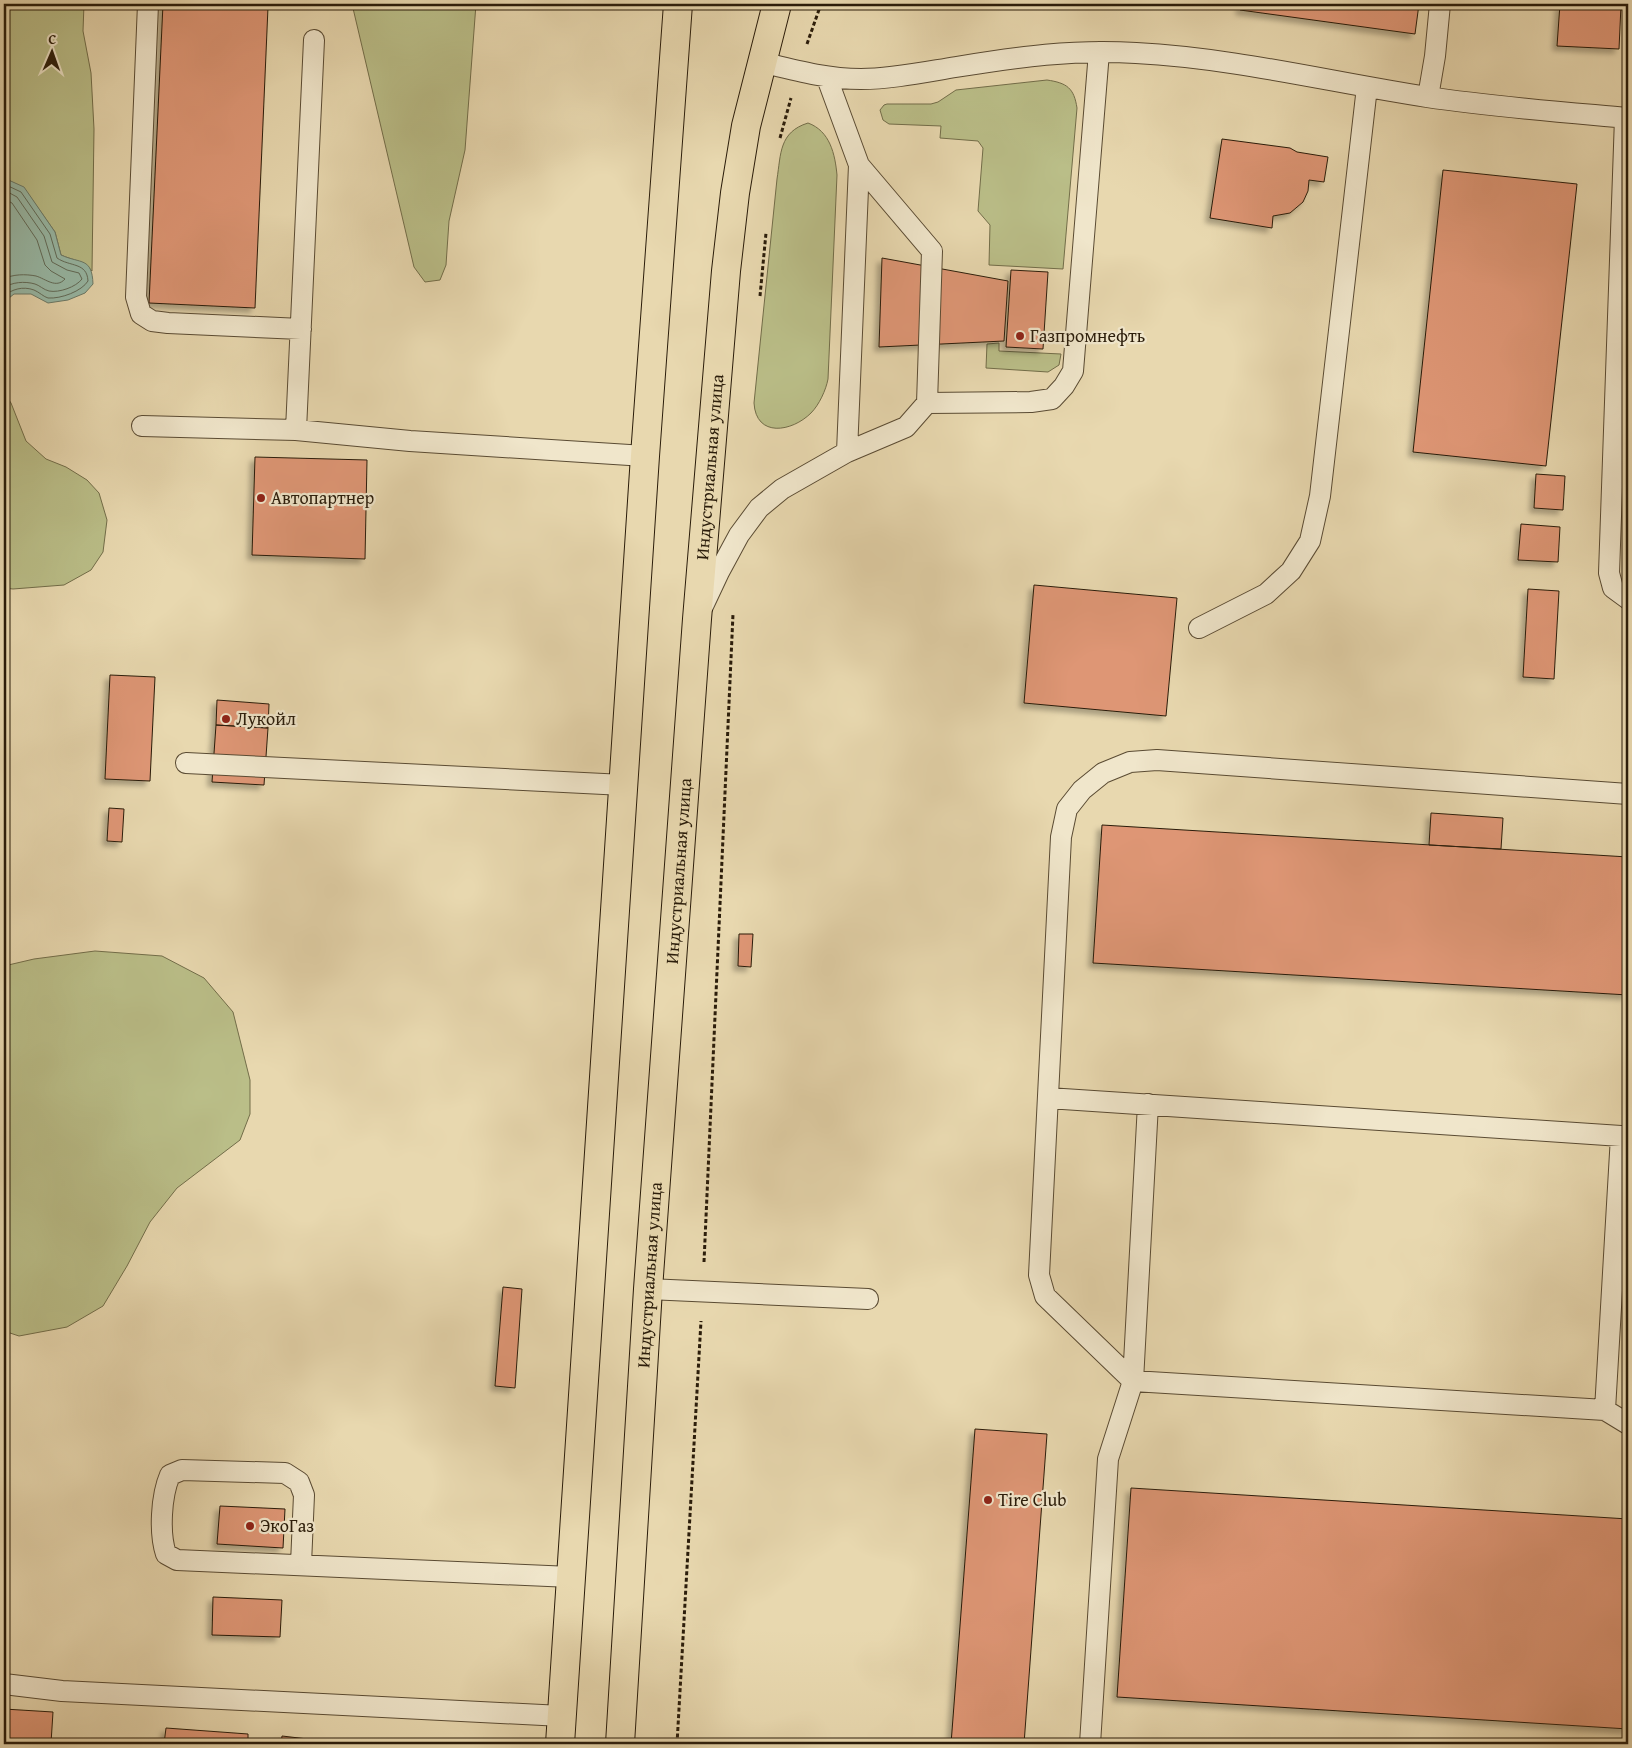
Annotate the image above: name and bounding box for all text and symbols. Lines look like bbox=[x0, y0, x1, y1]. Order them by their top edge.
north arrow bbox=[28, 28, 78, 78]
text: С bbox=[48, 29, 57, 49]
place label: Газпромнефть bbox=[1030, 322, 1145, 349]
marker: Газпромнефть bbox=[1014, 330, 1026, 342]
street label: Индустриальная улица bbox=[688, 373, 730, 561]
place label: Автопартнер bbox=[271, 484, 375, 511]
marker: Автопартнер bbox=[255, 492, 267, 504]
place label: Лукойл bbox=[236, 705, 296, 732]
marker: Лукойл bbox=[220, 713, 232, 725]
street label: Индустриальная улица bbox=[658, 777, 698, 965]
street label: Индустриальная улица bbox=[629, 1180, 669, 1369]
place label: Tire Club bbox=[998, 1486, 1067, 1513]
marker: Tire Club bbox=[982, 1494, 994, 1506]
place label: ЭкоГаз bbox=[260, 1512, 314, 1539]
marker: ЭкоГаз bbox=[244, 1520, 256, 1532]

